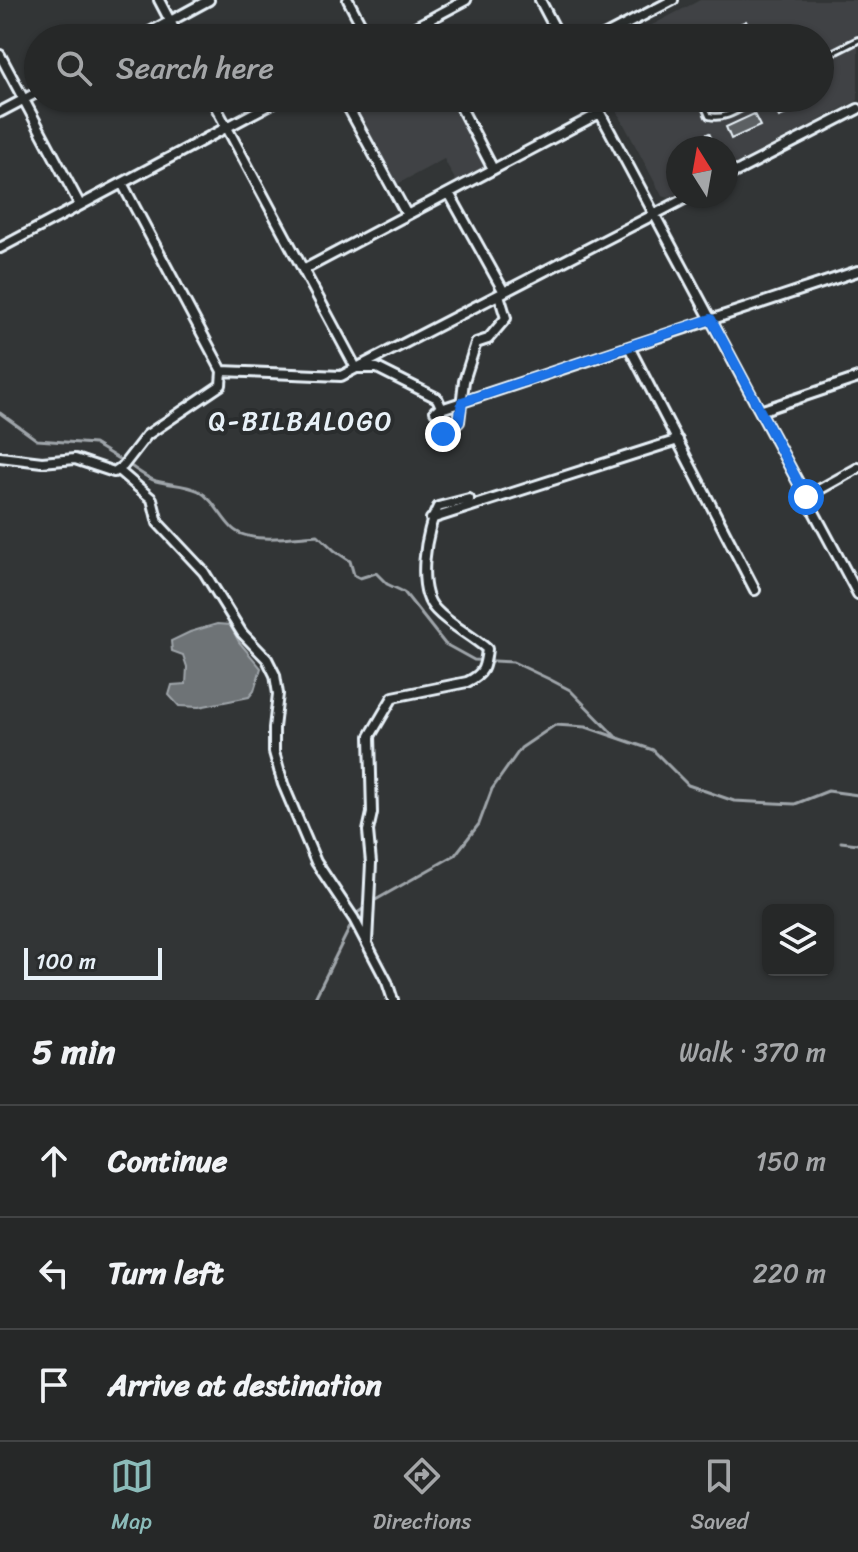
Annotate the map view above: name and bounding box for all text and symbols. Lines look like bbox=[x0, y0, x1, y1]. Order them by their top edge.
search box bbox=[24, 24, 834, 112]
text: Search here bbox=[116, 41, 274, 95]
icon: search bbox=[52, 46, 96, 90]
north arrow bbox=[666, 136, 738, 208]
district label: Q-BILBALOGO bbox=[209, 398, 394, 444]
route end bbox=[425, 416, 461, 452]
route start bbox=[788, 479, 824, 515]
map controls bbox=[762, 904, 834, 976]
button: layers bbox=[762, 904, 834, 976]
text: 100 m bbox=[36, 942, 96, 981]
scale bar bbox=[24, 944, 162, 980]
text: 5 min bbox=[32, 1022, 115, 1082]
text: Walk · 370 m bbox=[679, 1029, 826, 1075]
text: Continue bbox=[108, 1134, 227, 1188]
text: 150 m bbox=[756, 1138, 826, 1184]
icon: ahead bbox=[32, 1139, 76, 1183]
text: Turn left bbox=[108, 1246, 224, 1300]
text: 220 m bbox=[753, 1250, 826, 1296]
icon: left bbox=[32, 1251, 76, 1295]
text: Arrive at destination bbox=[108, 1358, 382, 1412]
icon: arrive bbox=[32, 1363, 76, 1407]
tab: Map bbox=[110, 1454, 154, 1541]
tab: Directions bbox=[373, 1454, 471, 1541]
tab: Saved bbox=[690, 1454, 748, 1541]

